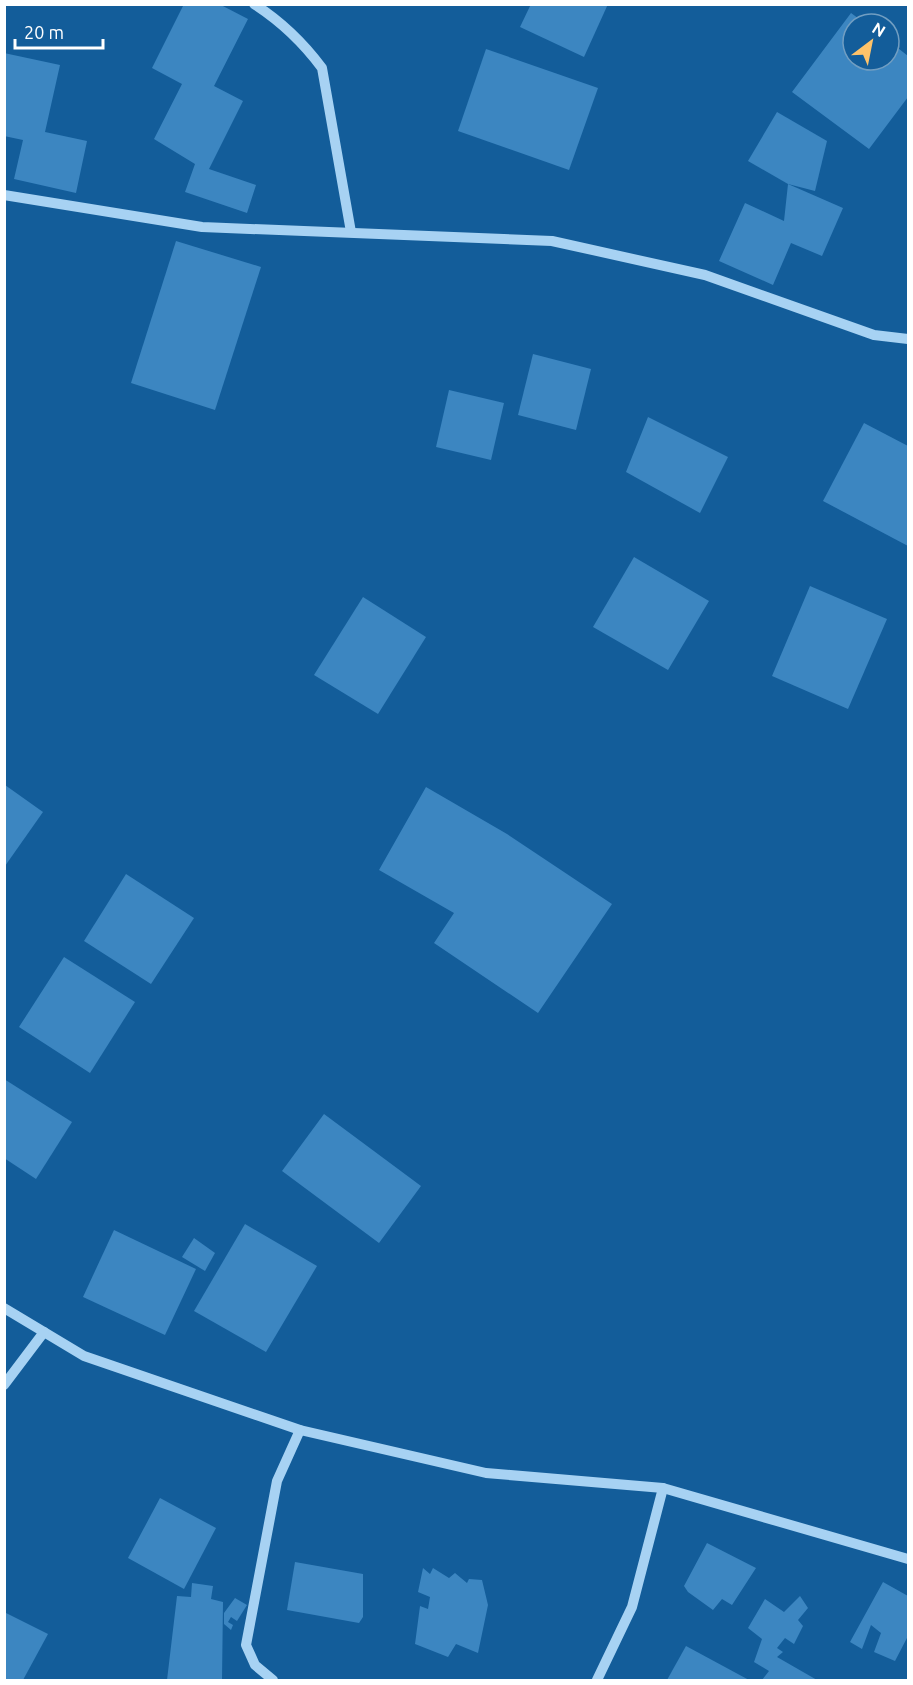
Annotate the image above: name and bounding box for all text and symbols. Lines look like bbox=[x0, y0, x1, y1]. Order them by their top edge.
scale bar bbox=[15, 12, 104, 50]
north arrow bbox=[841, 12, 901, 72]
text: N bbox=[869, 18, 889, 40]
text: 20 m bbox=[24, 22, 64, 42]

